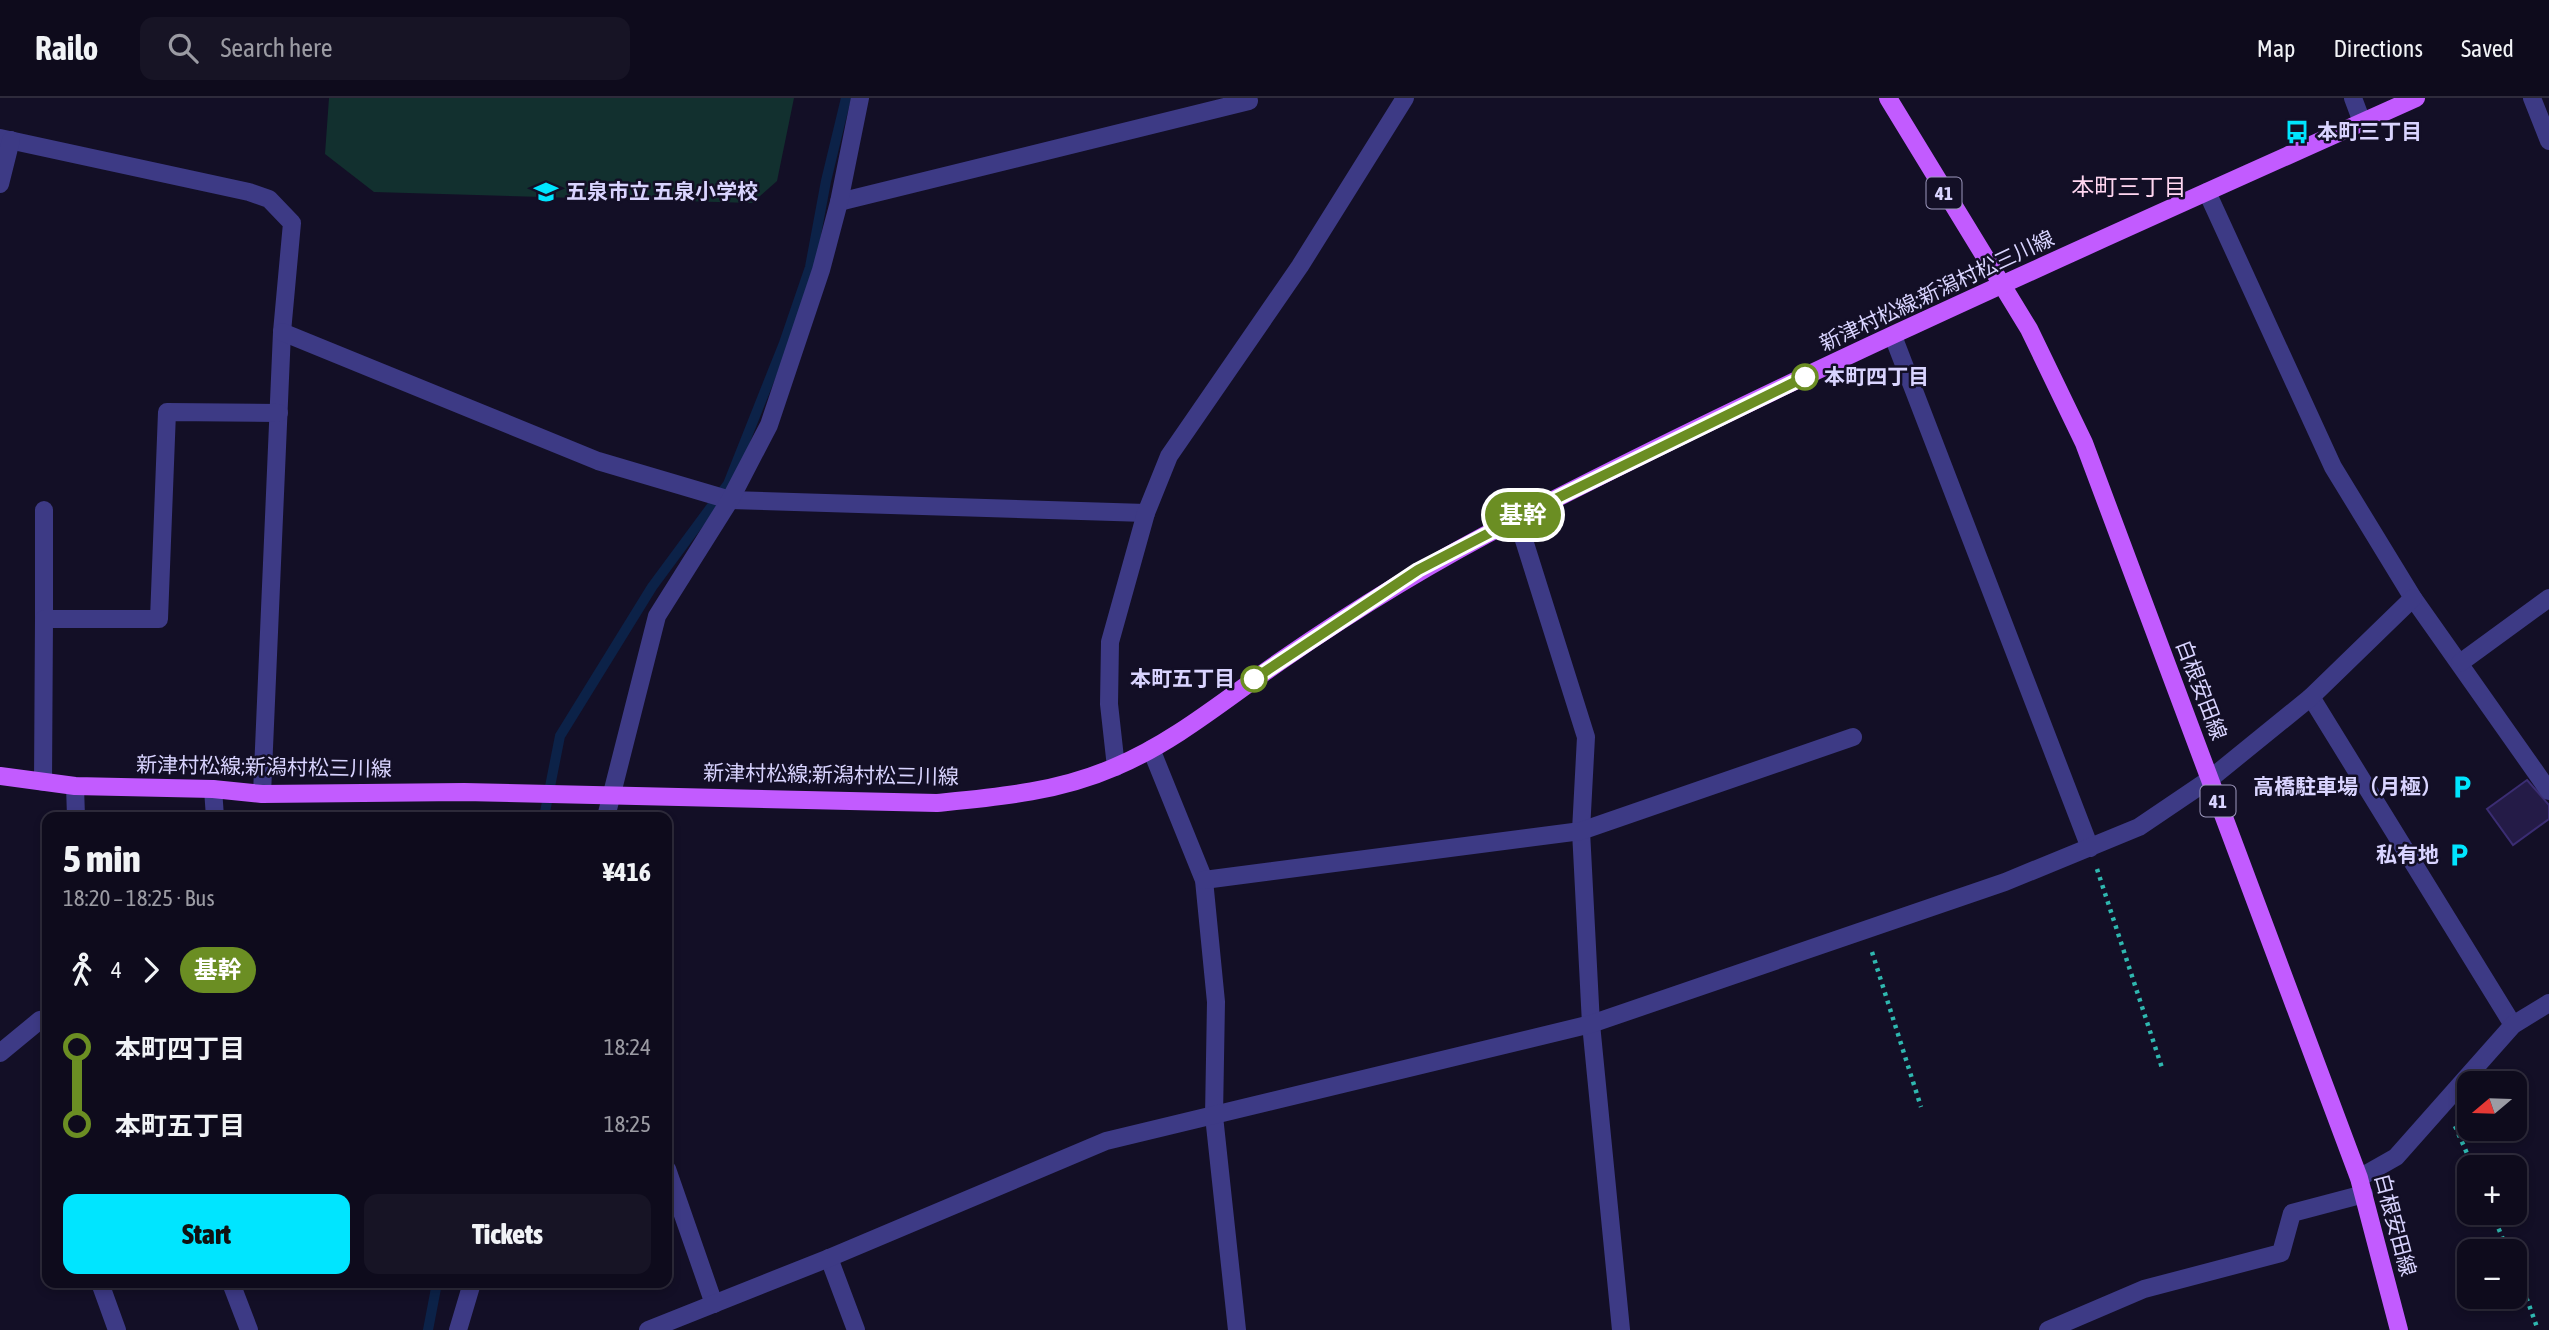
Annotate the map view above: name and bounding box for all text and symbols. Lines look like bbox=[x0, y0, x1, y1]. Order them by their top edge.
search box bbox=[140, 17, 630, 80]
text: Railo bbox=[35, 29, 98, 67]
icon: search bbox=[164, 29, 202, 67]
text: Search here bbox=[220, 33, 333, 63]
text: Map bbox=[2257, 35, 2295, 62]
text: Directions bbox=[2333, 35, 2423, 62]
text: Saved bbox=[2461, 35, 2514, 62]
bus stop icon: 本町三丁目 bbox=[2283, 118, 2311, 146]
place label: 本町三丁目 bbox=[2317, 119, 2422, 143]
district label: 本町三丁目 bbox=[2072, 174, 2187, 200]
school or university icon: 五泉市立 五泉小学校 bbox=[532, 178, 560, 206]
road number: 41 bbox=[1926, 178, 1962, 208]
place label: 五泉市立 五泉小学校 bbox=[566, 179, 758, 203]
street label: 新津村松線;新潟村松三川線 bbox=[1816, 225, 2058, 355]
marker: 本町四丁目 bbox=[1792, 364, 1818, 390]
place label: 本町四丁目 bbox=[1824, 364, 1929, 388]
line badge: 基幹 bbox=[1492, 492, 1554, 538]
text: 基幹 bbox=[1499, 501, 1547, 528]
street label: 白根安田線 bbox=[2172, 636, 2232, 743]
place label: 本町五丁目 bbox=[1130, 666, 1235, 690]
marker: 本町五丁目 bbox=[1241, 666, 1267, 692]
street label: 新津村松線;新潟村松三川線 bbox=[136, 752, 392, 780]
street label: 新津村松線;新潟村松三川線 bbox=[703, 760, 959, 788]
parking icon: 高橋駐車場（月極） bbox=[2448, 773, 2476, 801]
place label: 高橋駐車場（月極） bbox=[2253, 774, 2442, 798]
road number: 41 bbox=[2200, 786, 2236, 816]
text: 5 min bbox=[63, 837, 141, 880]
parking icon: 私有地 bbox=[2445, 841, 2473, 869]
place label: 私有地 bbox=[2376, 842, 2439, 866]
text: ¥416 bbox=[603, 857, 651, 887]
text: 18:20 – 18:25 · Bus bbox=[63, 885, 215, 911]
icon: walk bbox=[63, 951, 101, 989]
icon: forward bbox=[132, 951, 170, 989]
text: 基幹 bbox=[194, 956, 242, 983]
text: 4 bbox=[111, 957, 122, 983]
text: 本町四丁目 bbox=[115, 1034, 245, 1064]
text: 18:24 bbox=[604, 1034, 651, 1060]
north arrow bbox=[2457, 1071, 2527, 1141]
map controls bbox=[2457, 1071, 2527, 1309]
text: 本町五丁目 bbox=[115, 1111, 245, 1141]
text: 18:25 bbox=[604, 1111, 651, 1137]
button: + bbox=[2457, 1155, 2527, 1225]
street label: 白根安田線 bbox=[2371, 1171, 2421, 1279]
button: Start bbox=[63, 1194, 350, 1274]
button: Tickets bbox=[364, 1194, 651, 1274]
button: − bbox=[2457, 1239, 2527, 1309]

